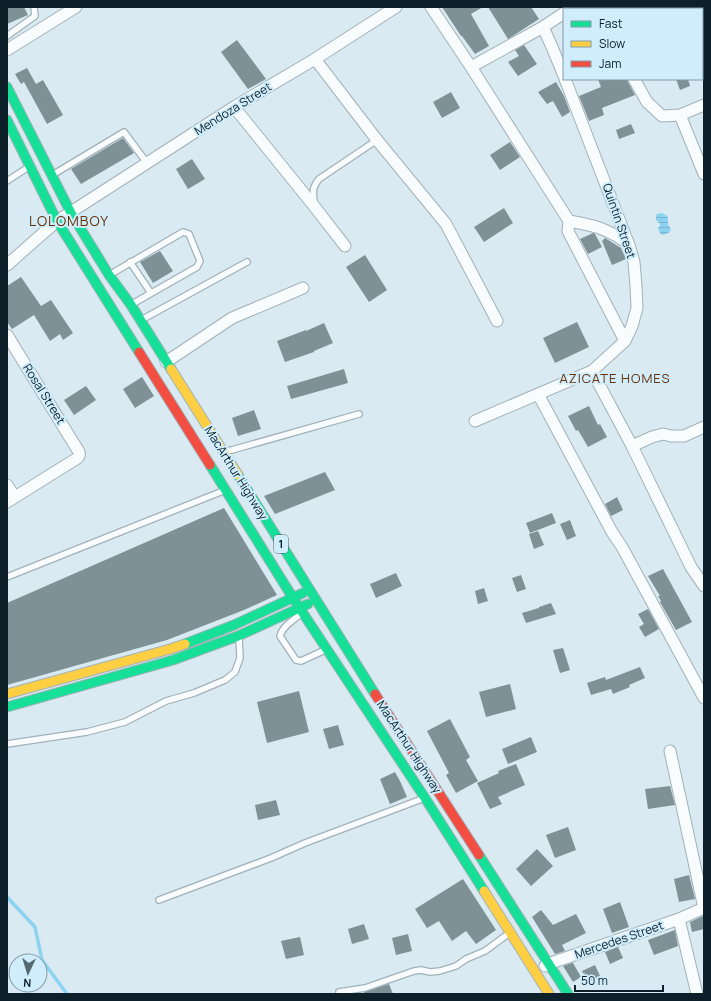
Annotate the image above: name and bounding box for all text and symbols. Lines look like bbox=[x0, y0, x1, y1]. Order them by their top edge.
legend bbox=[563, 8, 703, 80]
text: Fast bbox=[599, 15, 623, 32]
text: Slow bbox=[599, 35, 625, 52]
text: Jam bbox=[599, 55, 621, 72]
street label: Mendoza Street bbox=[191, 78, 275, 139]
street label: Quintin Street bbox=[599, 181, 640, 261]
district label: LOLOMBOY bbox=[29, 211, 109, 230]
street label: Rosal Street bbox=[19, 360, 70, 427]
district label: AZICATE HOMES bbox=[560, 369, 670, 387]
street label: MacArthur Highway bbox=[201, 422, 273, 524]
road number: 1 bbox=[274, 535, 288, 553]
street label: MacArthur Highway bbox=[373, 697, 446, 797]
street label: Mercedes Street bbox=[572, 916, 666, 963]
north arrow bbox=[8, 953, 48, 993]
scale bar bbox=[575, 967, 663, 993]
text: 50 m bbox=[581, 972, 608, 989]
text: N bbox=[23, 976, 32, 991]

